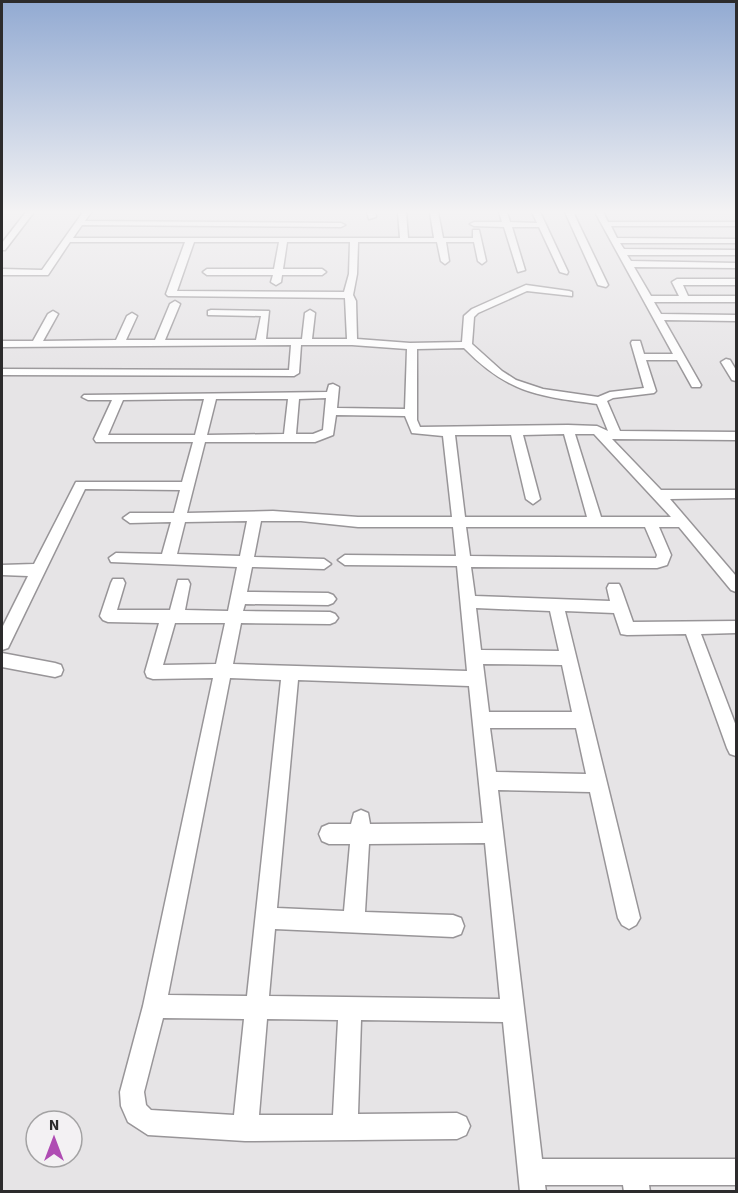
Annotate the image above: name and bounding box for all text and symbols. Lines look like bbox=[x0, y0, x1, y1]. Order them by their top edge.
north arrow bbox=[24, 1109, 84, 1169]
text: N bbox=[49, 1114, 59, 1136]

